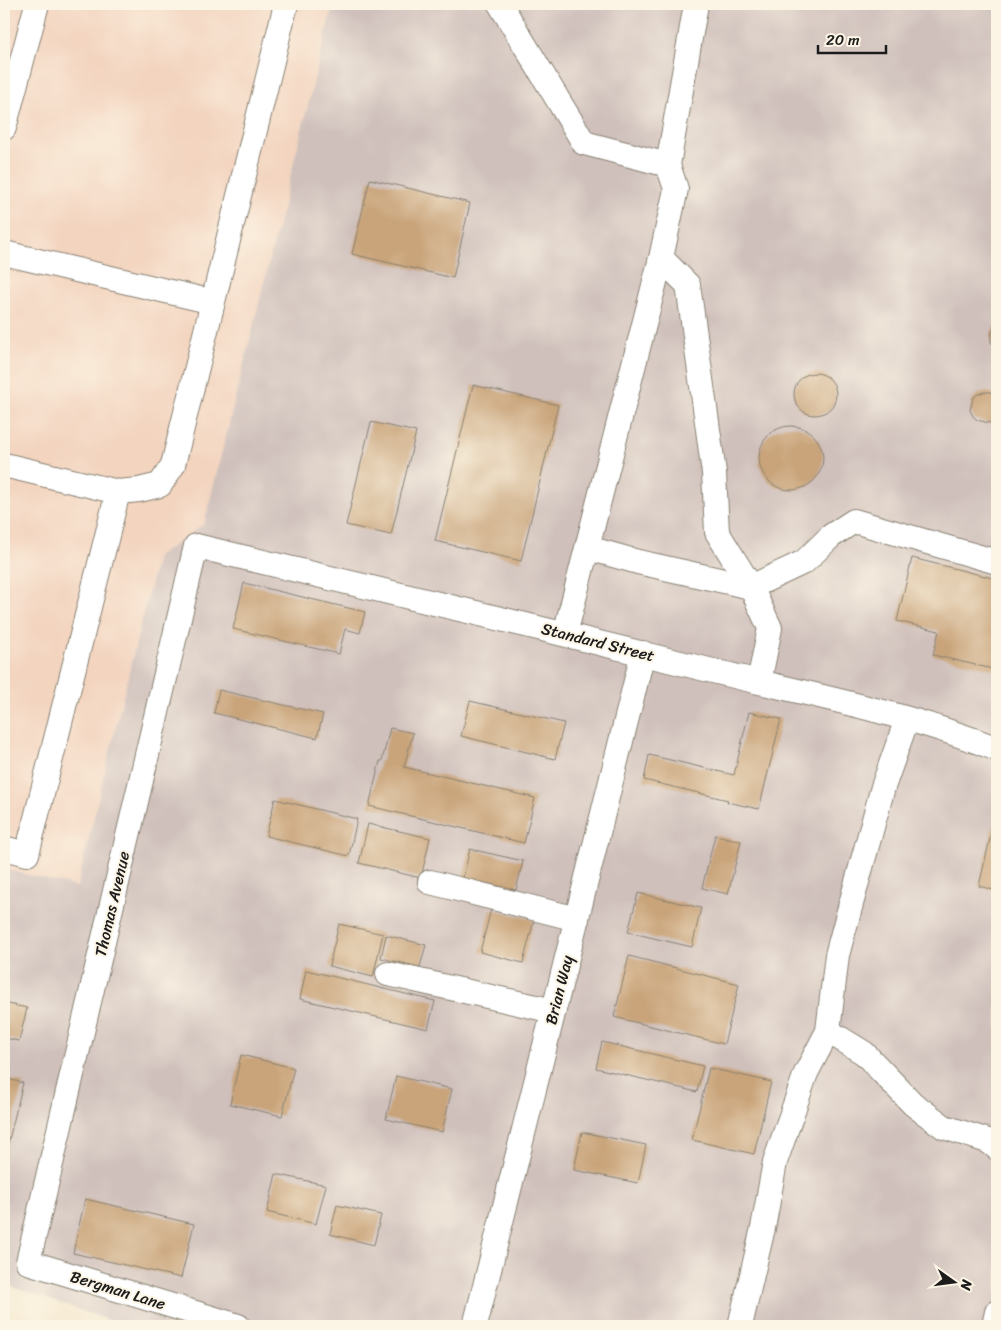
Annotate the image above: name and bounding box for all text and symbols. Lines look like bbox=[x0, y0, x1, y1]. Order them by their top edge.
scale bar bbox=[818, 22, 886, 54]
text: 20 m bbox=[826, 27, 860, 53]
street label: Standard Street bbox=[538, 614, 658, 670]
street label: Thomas Avenue bbox=[86, 848, 138, 960]
street label: Brian Way bbox=[536, 951, 582, 1028]
north arrow bbox=[928, 1258, 978, 1308]
street label: Bergman Lane bbox=[67, 1262, 169, 1318]
text: N bbox=[953, 1276, 980, 1293]

